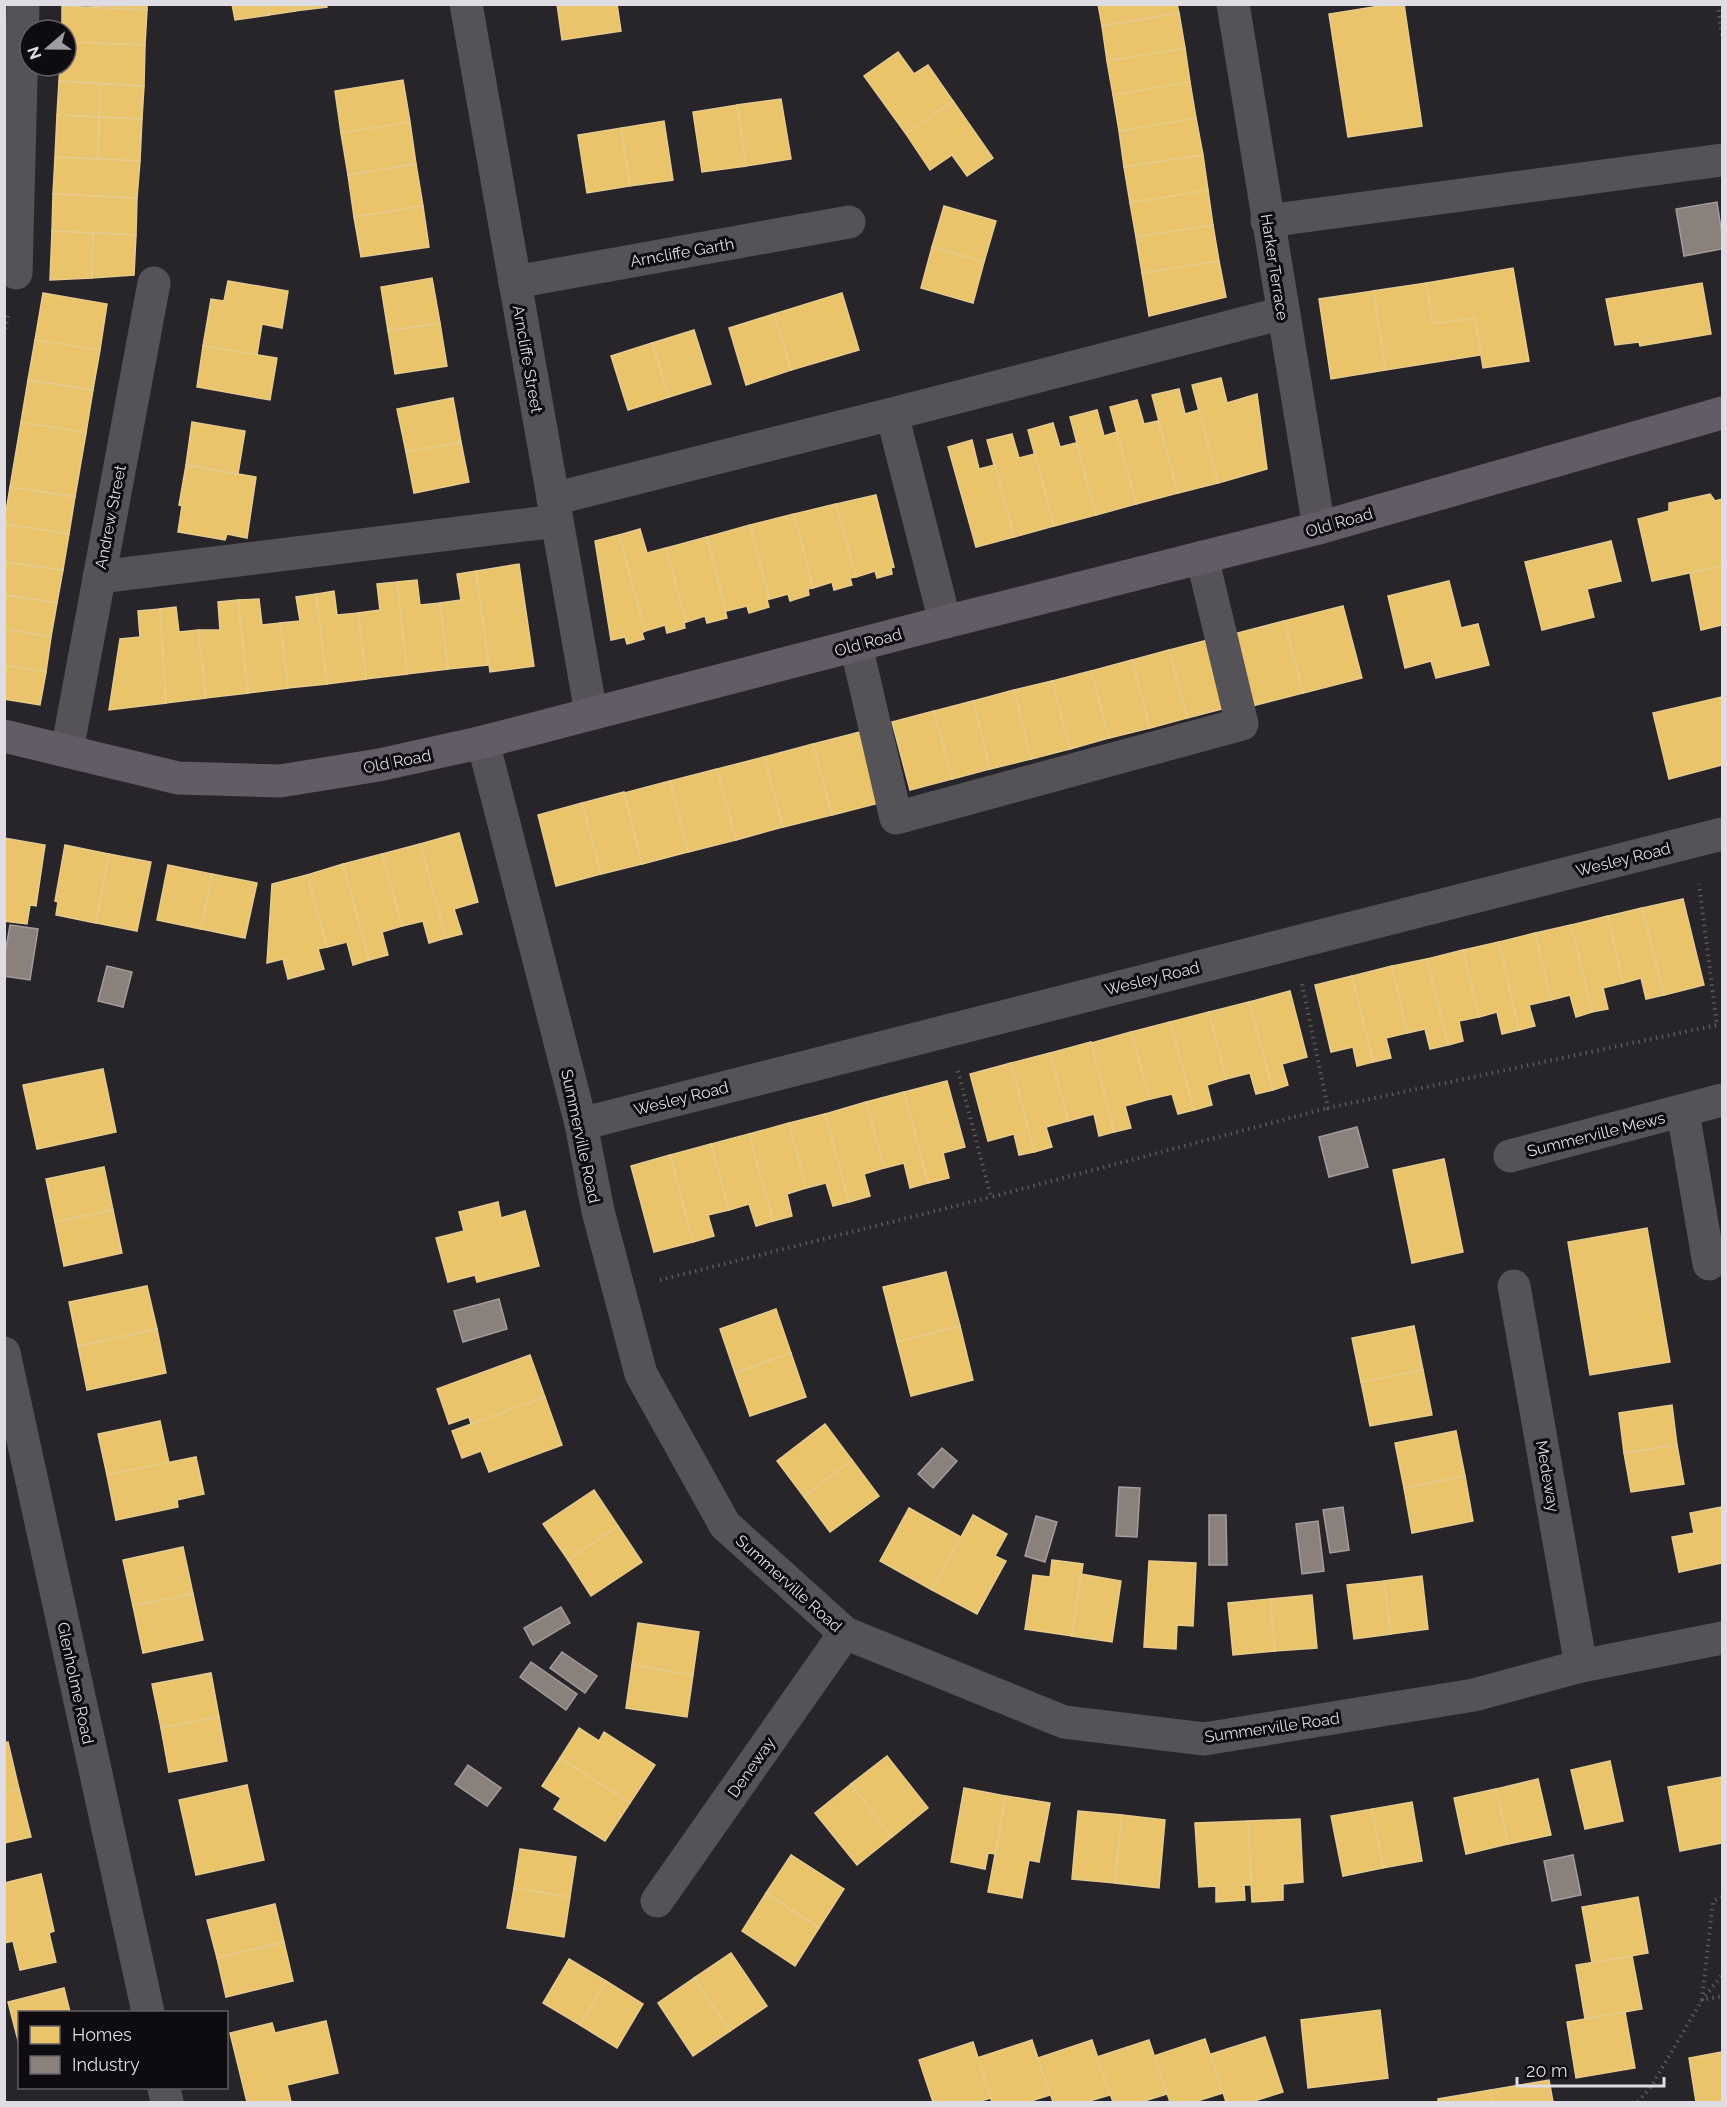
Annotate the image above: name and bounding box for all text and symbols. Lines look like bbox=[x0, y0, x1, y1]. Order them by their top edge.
north arrow bbox=[18, 18, 78, 78]
text: N bbox=[23, 44, 45, 62]
street label: Harker Terrace bbox=[1257, 212, 1292, 322]
street label: Arncliffe Garth bbox=[629, 234, 736, 271]
street label: Arncliffe Street bbox=[509, 304, 546, 415]
street label: Andrew Street bbox=[91, 463, 130, 571]
street label: Old Road bbox=[1303, 504, 1375, 541]
street label: Old Road bbox=[832, 624, 904, 661]
street label: Old Road bbox=[362, 746, 433, 777]
street label: Wesley Road bbox=[1574, 839, 1673, 880]
street label: Wesley Road bbox=[1103, 958, 1202, 999]
street label: Summerville Road bbox=[557, 1068, 604, 1205]
street label: Wesley Road bbox=[632, 1078, 731, 1119]
street label: Summerville Mews bbox=[1525, 1108, 1667, 1161]
street label: Medeway bbox=[1532, 1439, 1563, 1514]
street label: Summerville Road bbox=[732, 1531, 846, 1636]
street label: Glenholme Road bbox=[53, 1620, 98, 1746]
street label: Summerville Road bbox=[1203, 1709, 1341, 1746]
street label: Deneway bbox=[724, 1733, 779, 1801]
legend bbox=[18, 2011, 228, 2089]
text: Homes bbox=[72, 2024, 132, 2045]
scale bar bbox=[1517, 2050, 1664, 2088]
text: Industry bbox=[72, 2054, 140, 2075]
text: 20 m bbox=[1526, 2060, 1568, 2081]

